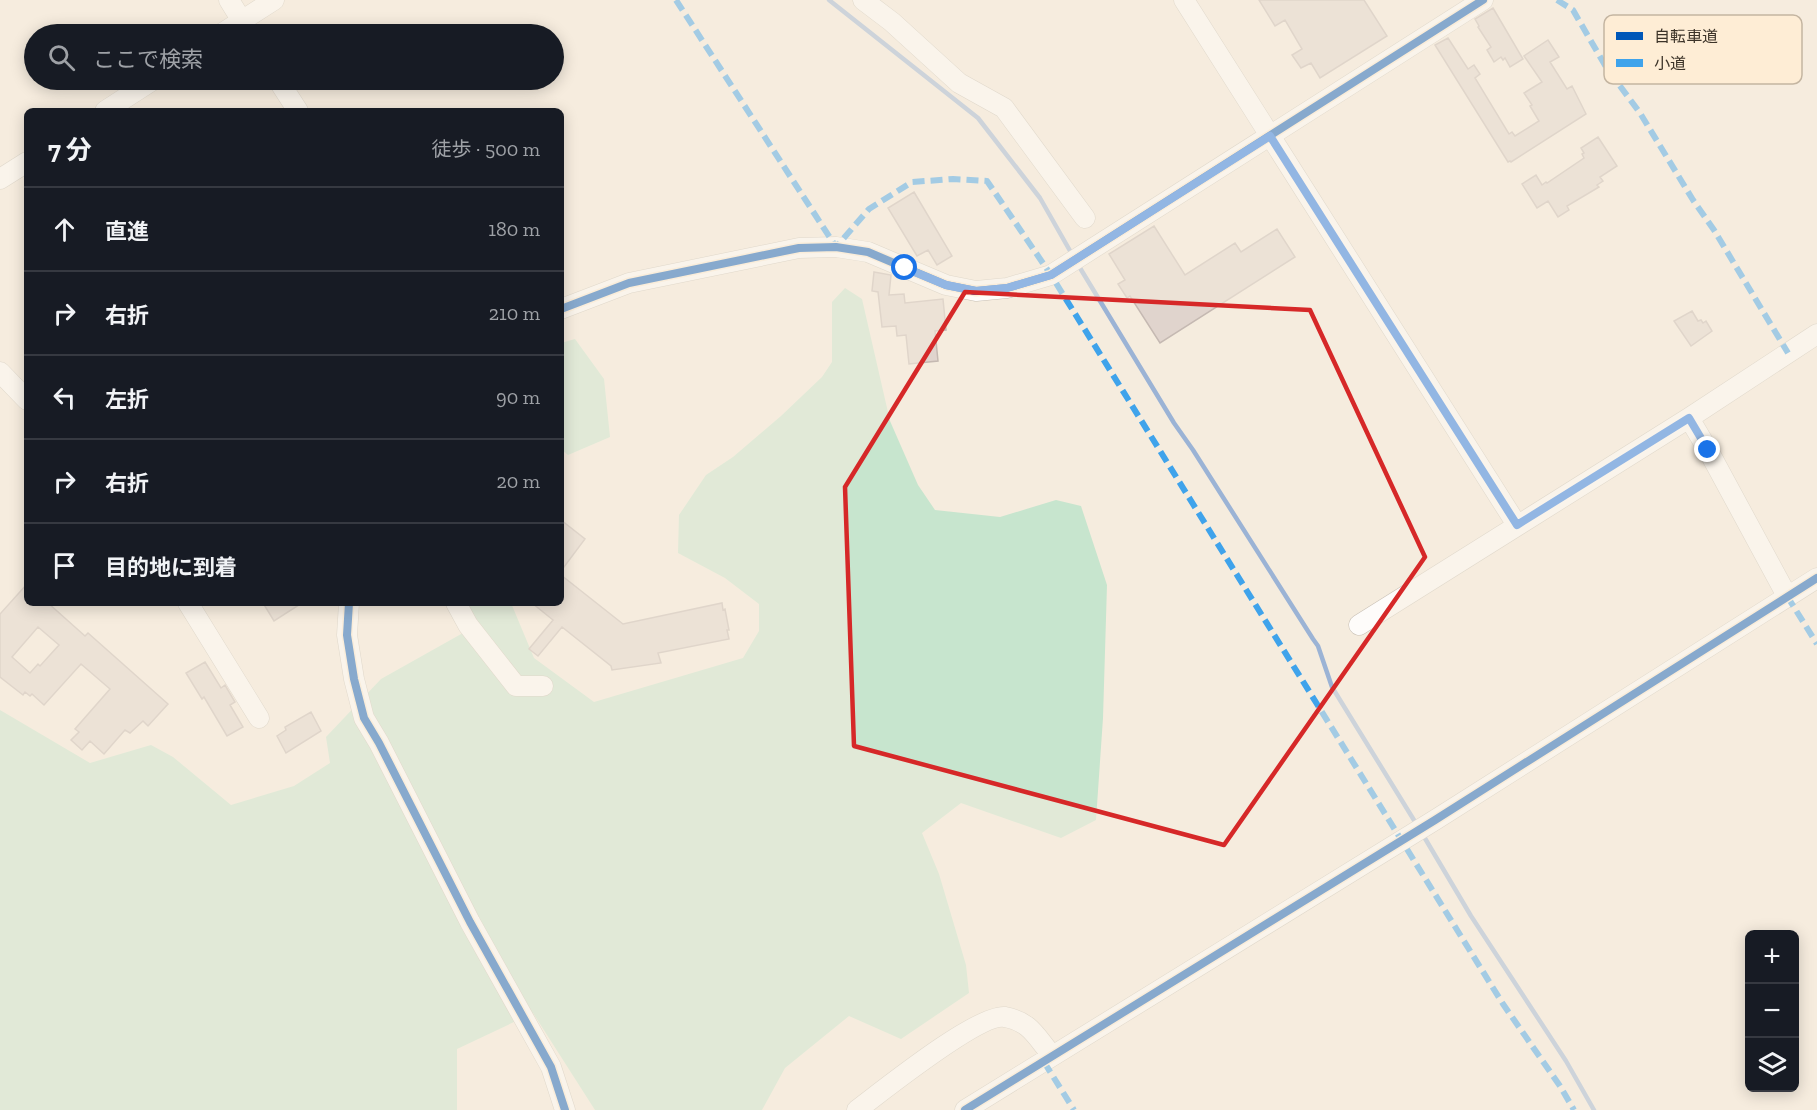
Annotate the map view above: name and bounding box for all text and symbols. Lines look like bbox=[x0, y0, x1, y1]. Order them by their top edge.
legend bbox=[1604, 15, 1802, 84]
search box bbox=[24, 24, 564, 90]
text: 自転車道 bbox=[1654, 27, 1718, 46]
icon: search bbox=[45, 41, 78, 74]
text: ここで検索 bbox=[93, 46, 203, 73]
text: 小道 bbox=[1654, 54, 1686, 73]
text: 7 分 bbox=[48, 134, 92, 166]
text: 徒歩 · 500 m bbox=[431, 137, 540, 161]
icon: ahead bbox=[48, 213, 81, 246]
text: 180 m bbox=[488, 217, 540, 241]
text: 直進 bbox=[105, 218, 149, 245]
route start bbox=[891, 254, 917, 280]
icon: right bbox=[48, 297, 81, 330]
text: 210 m bbox=[489, 301, 540, 325]
text: 右折 bbox=[105, 302, 149, 329]
icon: left bbox=[48, 381, 81, 414]
text: 90 m bbox=[496, 385, 540, 409]
text: 左折 bbox=[105, 386, 149, 413]
route end bbox=[1694, 436, 1720, 462]
icon: right bbox=[48, 465, 81, 498]
text: 20 m bbox=[496, 469, 540, 493]
text: 右折 bbox=[105, 470, 149, 497]
icon: arrive bbox=[48, 549, 81, 582]
text: 目的地に到着 bbox=[105, 554, 237, 581]
map controls bbox=[1745, 930, 1799, 1092]
button: + bbox=[1745, 930, 1799, 984]
button: − bbox=[1745, 984, 1799, 1038]
button: layers bbox=[1745, 1038, 1799, 1092]

